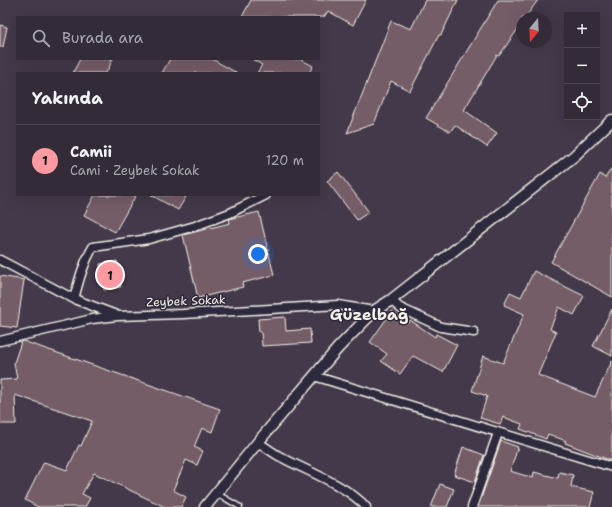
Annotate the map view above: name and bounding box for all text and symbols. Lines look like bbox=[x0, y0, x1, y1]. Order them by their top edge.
north arrow bbox=[516, 12, 552, 48]
map controls bbox=[564, 12, 600, 120]
button: + bbox=[564, 12, 600, 48]
search box bbox=[16, 16, 320, 60]
icon: search bbox=[30, 27, 52, 49]
text: Burada ara bbox=[62, 28, 143, 48]
button: − bbox=[564, 48, 600, 84]
button: locate bbox=[564, 84, 600, 120]
text: Yakında bbox=[32, 87, 103, 109]
text: Camii bbox=[70, 142, 112, 162]
text: 1 bbox=[42, 152, 48, 169]
text: 120 m bbox=[266, 152, 304, 169]
text: Cami · Zeybek Sokak bbox=[70, 162, 200, 179]
your location bbox=[248, 244, 268, 264]
pin: 1 bbox=[97, 260, 123, 290]
street label: Zeybek Sokak bbox=[146, 292, 226, 310]
district label: Güzelbağ bbox=[330, 304, 408, 325]

